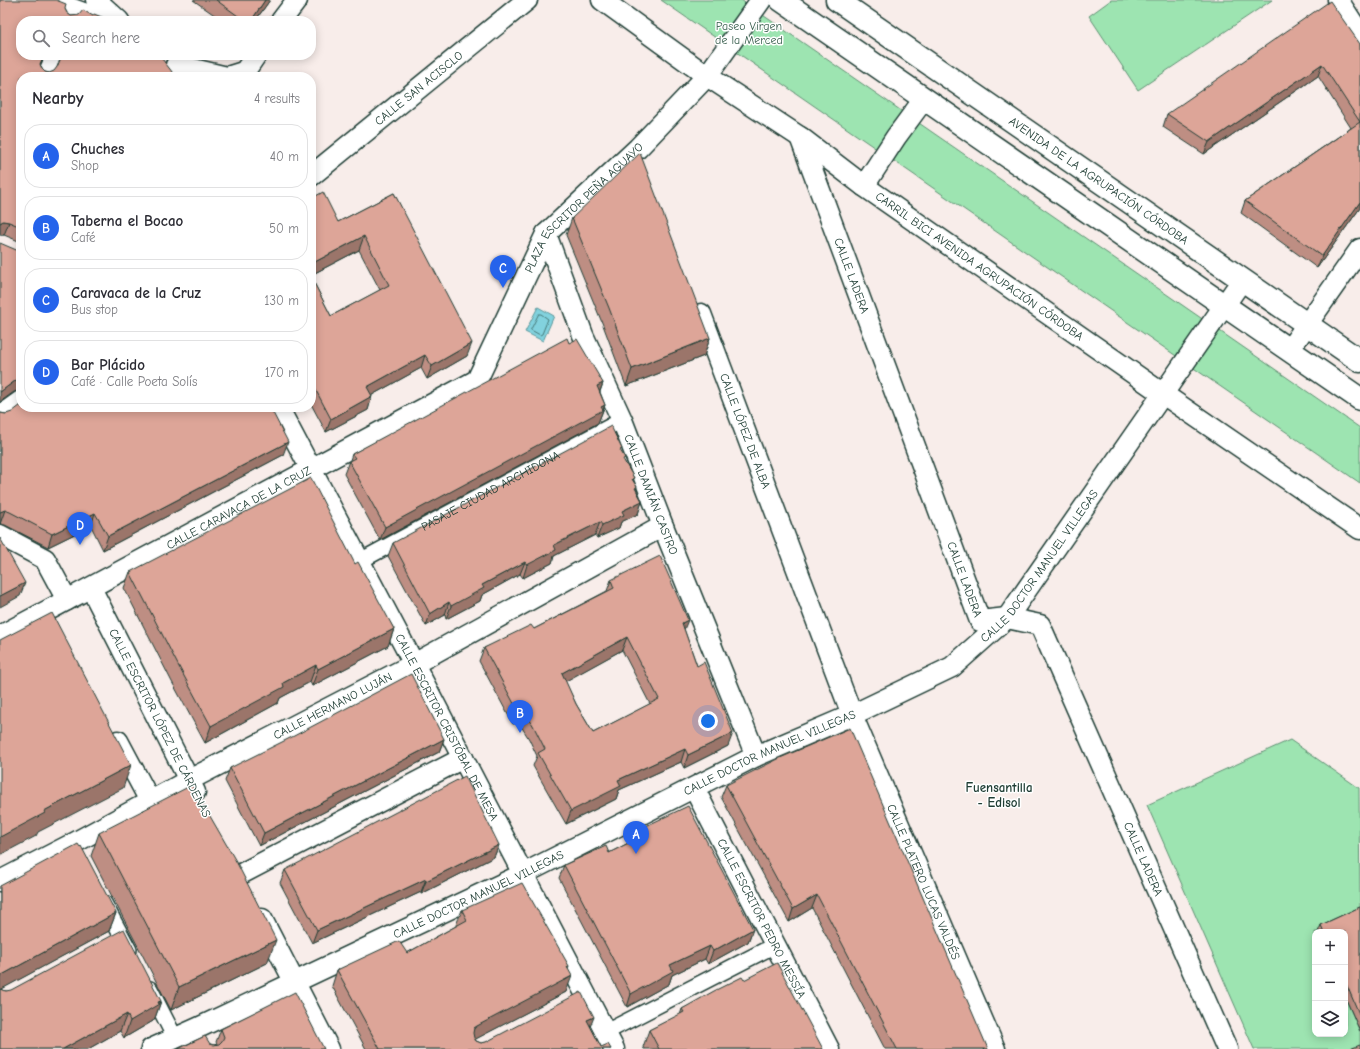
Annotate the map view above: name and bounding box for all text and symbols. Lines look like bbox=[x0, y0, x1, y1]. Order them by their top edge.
search box bbox=[16, 16, 316, 60]
park label: Paseo Virgen de la Merced bbox=[715, 19, 783, 47]
icon: search bbox=[30, 27, 52, 49]
text: Search here bbox=[62, 29, 140, 47]
street label: CALLE SAN ACISCLO bbox=[372, 48, 466, 128]
text: Nearby bbox=[32, 89, 83, 108]
text: 4 results bbox=[254, 91, 300, 106]
street label: AVENIDA DE LA AGRUPACIÓN CÓRDOBA bbox=[1006, 114, 1191, 247]
text: Chuches bbox=[71, 140, 124, 158]
street label: PLAZA ESCRITOR PEÑA AGUAYO bbox=[522, 140, 646, 275]
text: A bbox=[42, 149, 50, 164]
text: 40 m bbox=[270, 149, 299, 164]
text: Shop bbox=[71, 158, 99, 173]
street label: CARRIL BICI AVENIDA AGRUPACIÓN CÓRDOBA bbox=[873, 189, 1086, 343]
text: Taberna el Bocao bbox=[71, 212, 183, 230]
text: B bbox=[42, 221, 50, 236]
text: 50 m bbox=[269, 221, 299, 236]
text: Café bbox=[71, 230, 95, 245]
street label: CALLE LADERA bbox=[831, 236, 872, 315]
pin: C bbox=[490, 255, 516, 288]
text: Caravaca de la Cruz bbox=[71, 284, 201, 302]
text: C bbox=[42, 293, 50, 308]
text: 130 m bbox=[264, 293, 299, 308]
text: Bus stop bbox=[71, 302, 118, 317]
text: Bar Plácido bbox=[71, 356, 145, 374]
text: D bbox=[42, 365, 50, 380]
text: 170 m bbox=[265, 365, 299, 380]
street label: CALLE LÓPEZ DE ALBA bbox=[717, 371, 773, 491]
text: Café · Calle Poeta Solís bbox=[71, 374, 197, 389]
street label: CALLE DAMIÁN CASTRO bbox=[621, 432, 681, 557]
street label: PASAJE CIUDAD ARCHIDONA bbox=[419, 448, 562, 534]
street label: CALLE CARAVACA DE LA CRUZ bbox=[164, 463, 314, 552]
street label: CALLE DOCTOR MANUEL VILLEGAS bbox=[978, 487, 1101, 645]
pin: D bbox=[67, 512, 93, 545]
street label: CALLE LADERA bbox=[944, 540, 985, 619]
street label: CALLE ESCRITOR LÓPEZ DE CÁRDENAS bbox=[106, 626, 214, 820]
street label: CALLE ESCRITOR CRISTÓBAL DE MESA bbox=[392, 631, 501, 823]
street label: CALLE HERMANO LUJÁN bbox=[271, 669, 394, 742]
pin: B bbox=[507, 700, 533, 733]
street label: CALLE DOCTOR MANUEL VILLEGAS bbox=[681, 707, 858, 798]
your location bbox=[698, 711, 718, 731]
district label: Fuensantilla - Edisol bbox=[965, 780, 1033, 810]
street label: CALLE PLATERO LUCAS VALDÉS bbox=[884, 802, 963, 962]
street label: CALLE LADERA bbox=[1121, 820, 1166, 898]
pin: A bbox=[623, 821, 649, 854]
street label: CALLE ESCRITOR PEDRO MESSÍA bbox=[714, 836, 809, 1001]
street label: CALLE DOCTOR MANUEL VILLEGAS bbox=[391, 847, 566, 942]
map controls bbox=[1312, 929, 1348, 1037]
button: + bbox=[1312, 929, 1348, 965]
button: − bbox=[1312, 965, 1348, 1001]
button: layers bbox=[1312, 1001, 1348, 1037]

